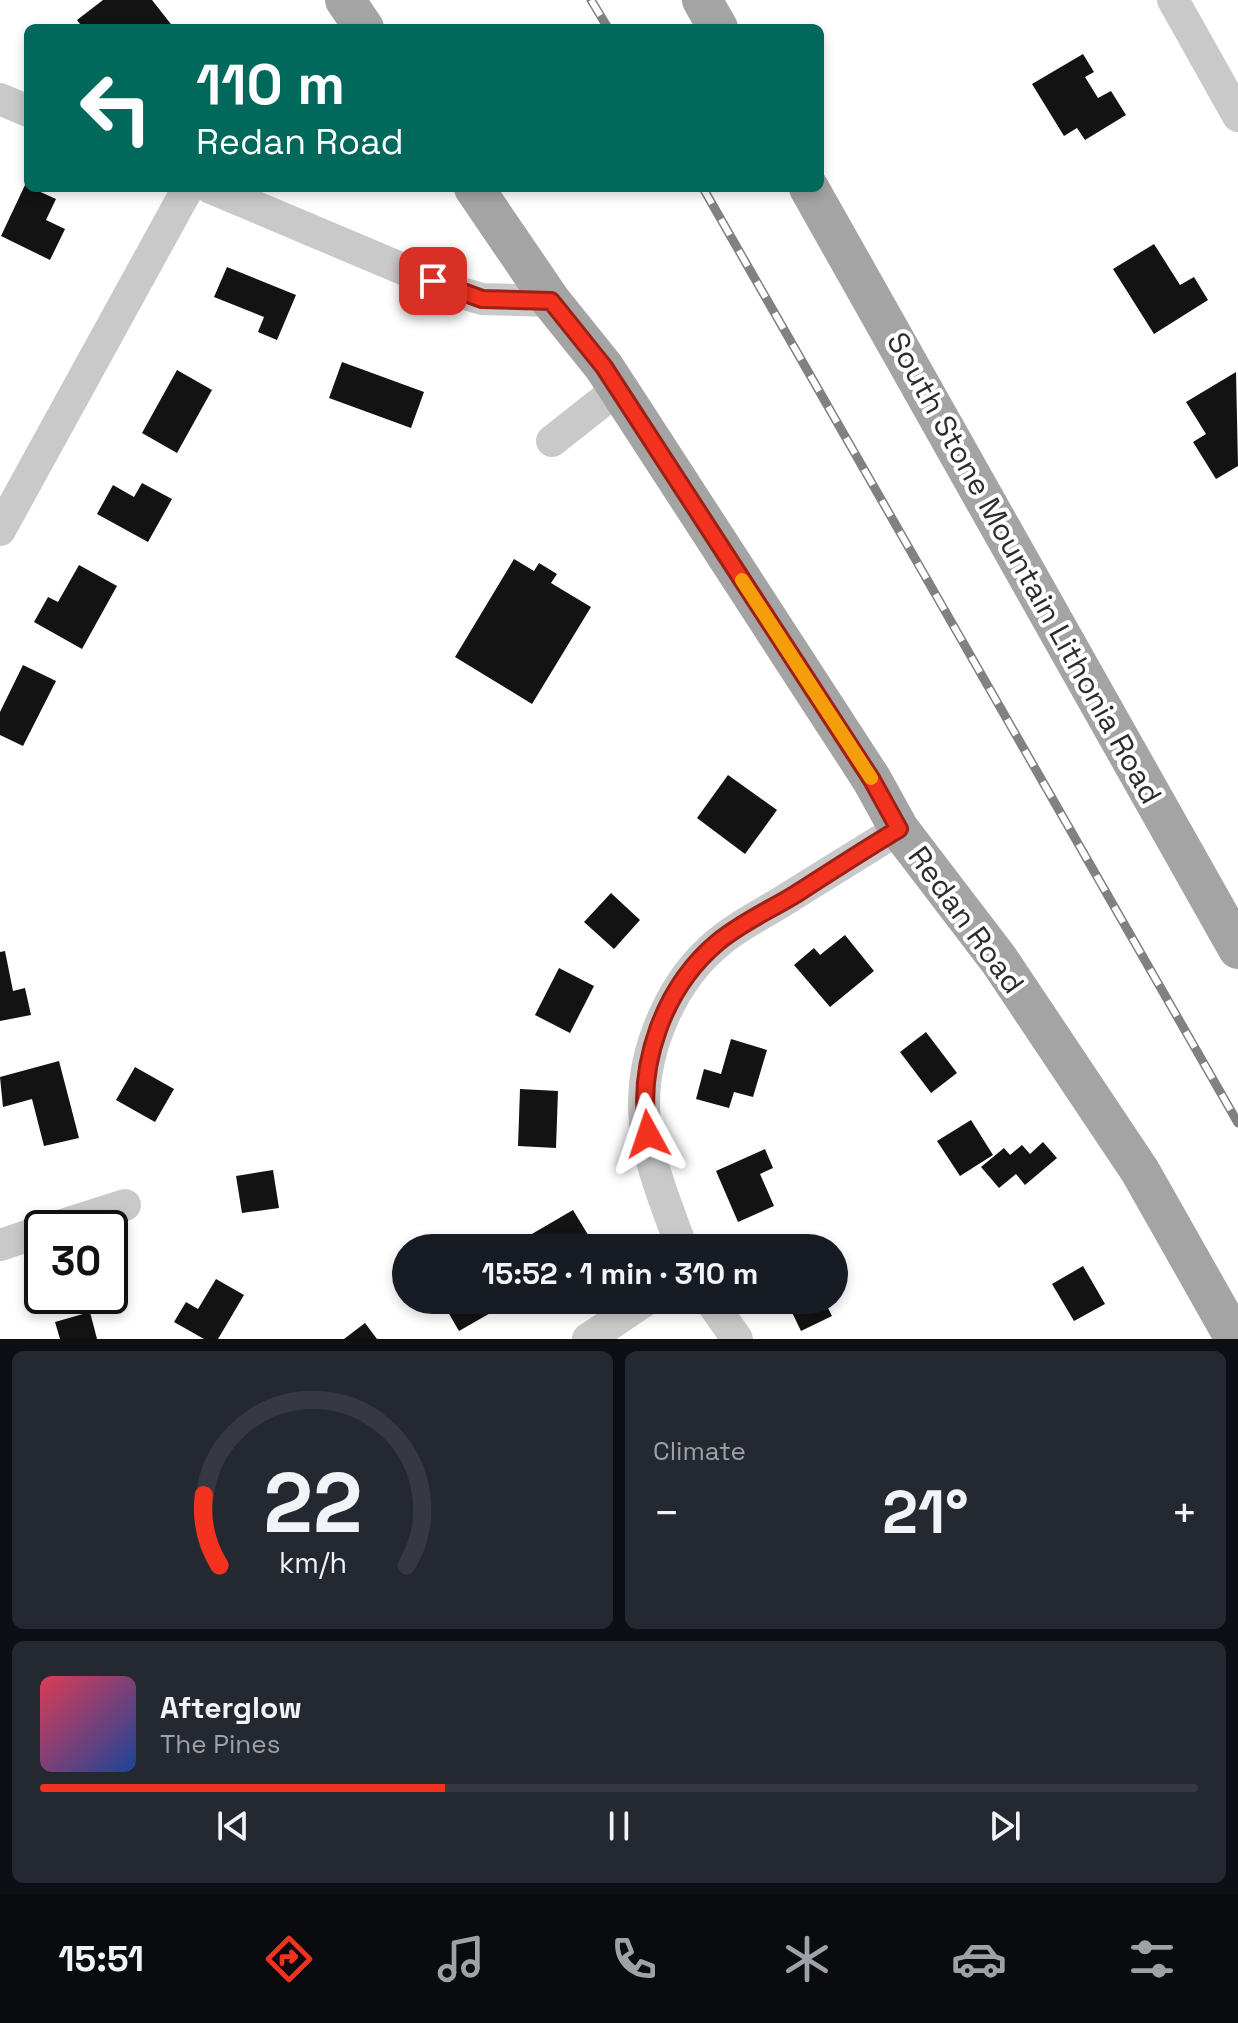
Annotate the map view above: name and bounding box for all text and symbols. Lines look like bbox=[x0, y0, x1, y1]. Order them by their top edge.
text: 110 m bbox=[196, 49, 345, 120]
icon: left bbox=[64, 56, 168, 160]
text: Redan Road bbox=[196, 119, 404, 165]
pin bbox=[399, 247, 467, 315]
icon: arrive bbox=[411, 259, 455, 303]
street label: South Stone Mountain Lithonia Road bbox=[878, 325, 1171, 810]
street label: Redan Road bbox=[900, 838, 1033, 1001]
position arrow bbox=[606, 1092, 690, 1176]
speed limit sign: 30 bbox=[24, 1210, 128, 1314]
text: 15:52 · 1 min · 310 m bbox=[482, 1254, 758, 1293]
text: Climate bbox=[653, 1434, 746, 1468]
text: 22 bbox=[263, 1450, 362, 1556]
text: 21° bbox=[882, 1474, 969, 1551]
text: − bbox=[653, 1485, 680, 1541]
text: + bbox=[1171, 1485, 1198, 1541]
text: km/h bbox=[278, 1545, 347, 1581]
text: Afterglow bbox=[160, 1688, 302, 1727]
text: The Pines bbox=[160, 1727, 280, 1761]
icon: previous bbox=[211, 1804, 255, 1848]
icon: pause bbox=[597, 1804, 641, 1848]
icon: next bbox=[983, 1804, 1027, 1848]
icon: directions bbox=[261, 1931, 317, 1987]
icon: music bbox=[433, 1931, 489, 1987]
icon: phone bbox=[606, 1931, 662, 1987]
icon: climate bbox=[779, 1931, 835, 1987]
icon: car bbox=[951, 1931, 1007, 1987]
icon: filters bbox=[1124, 1931, 1180, 1987]
text: 15:51 bbox=[58, 1936, 144, 1982]

